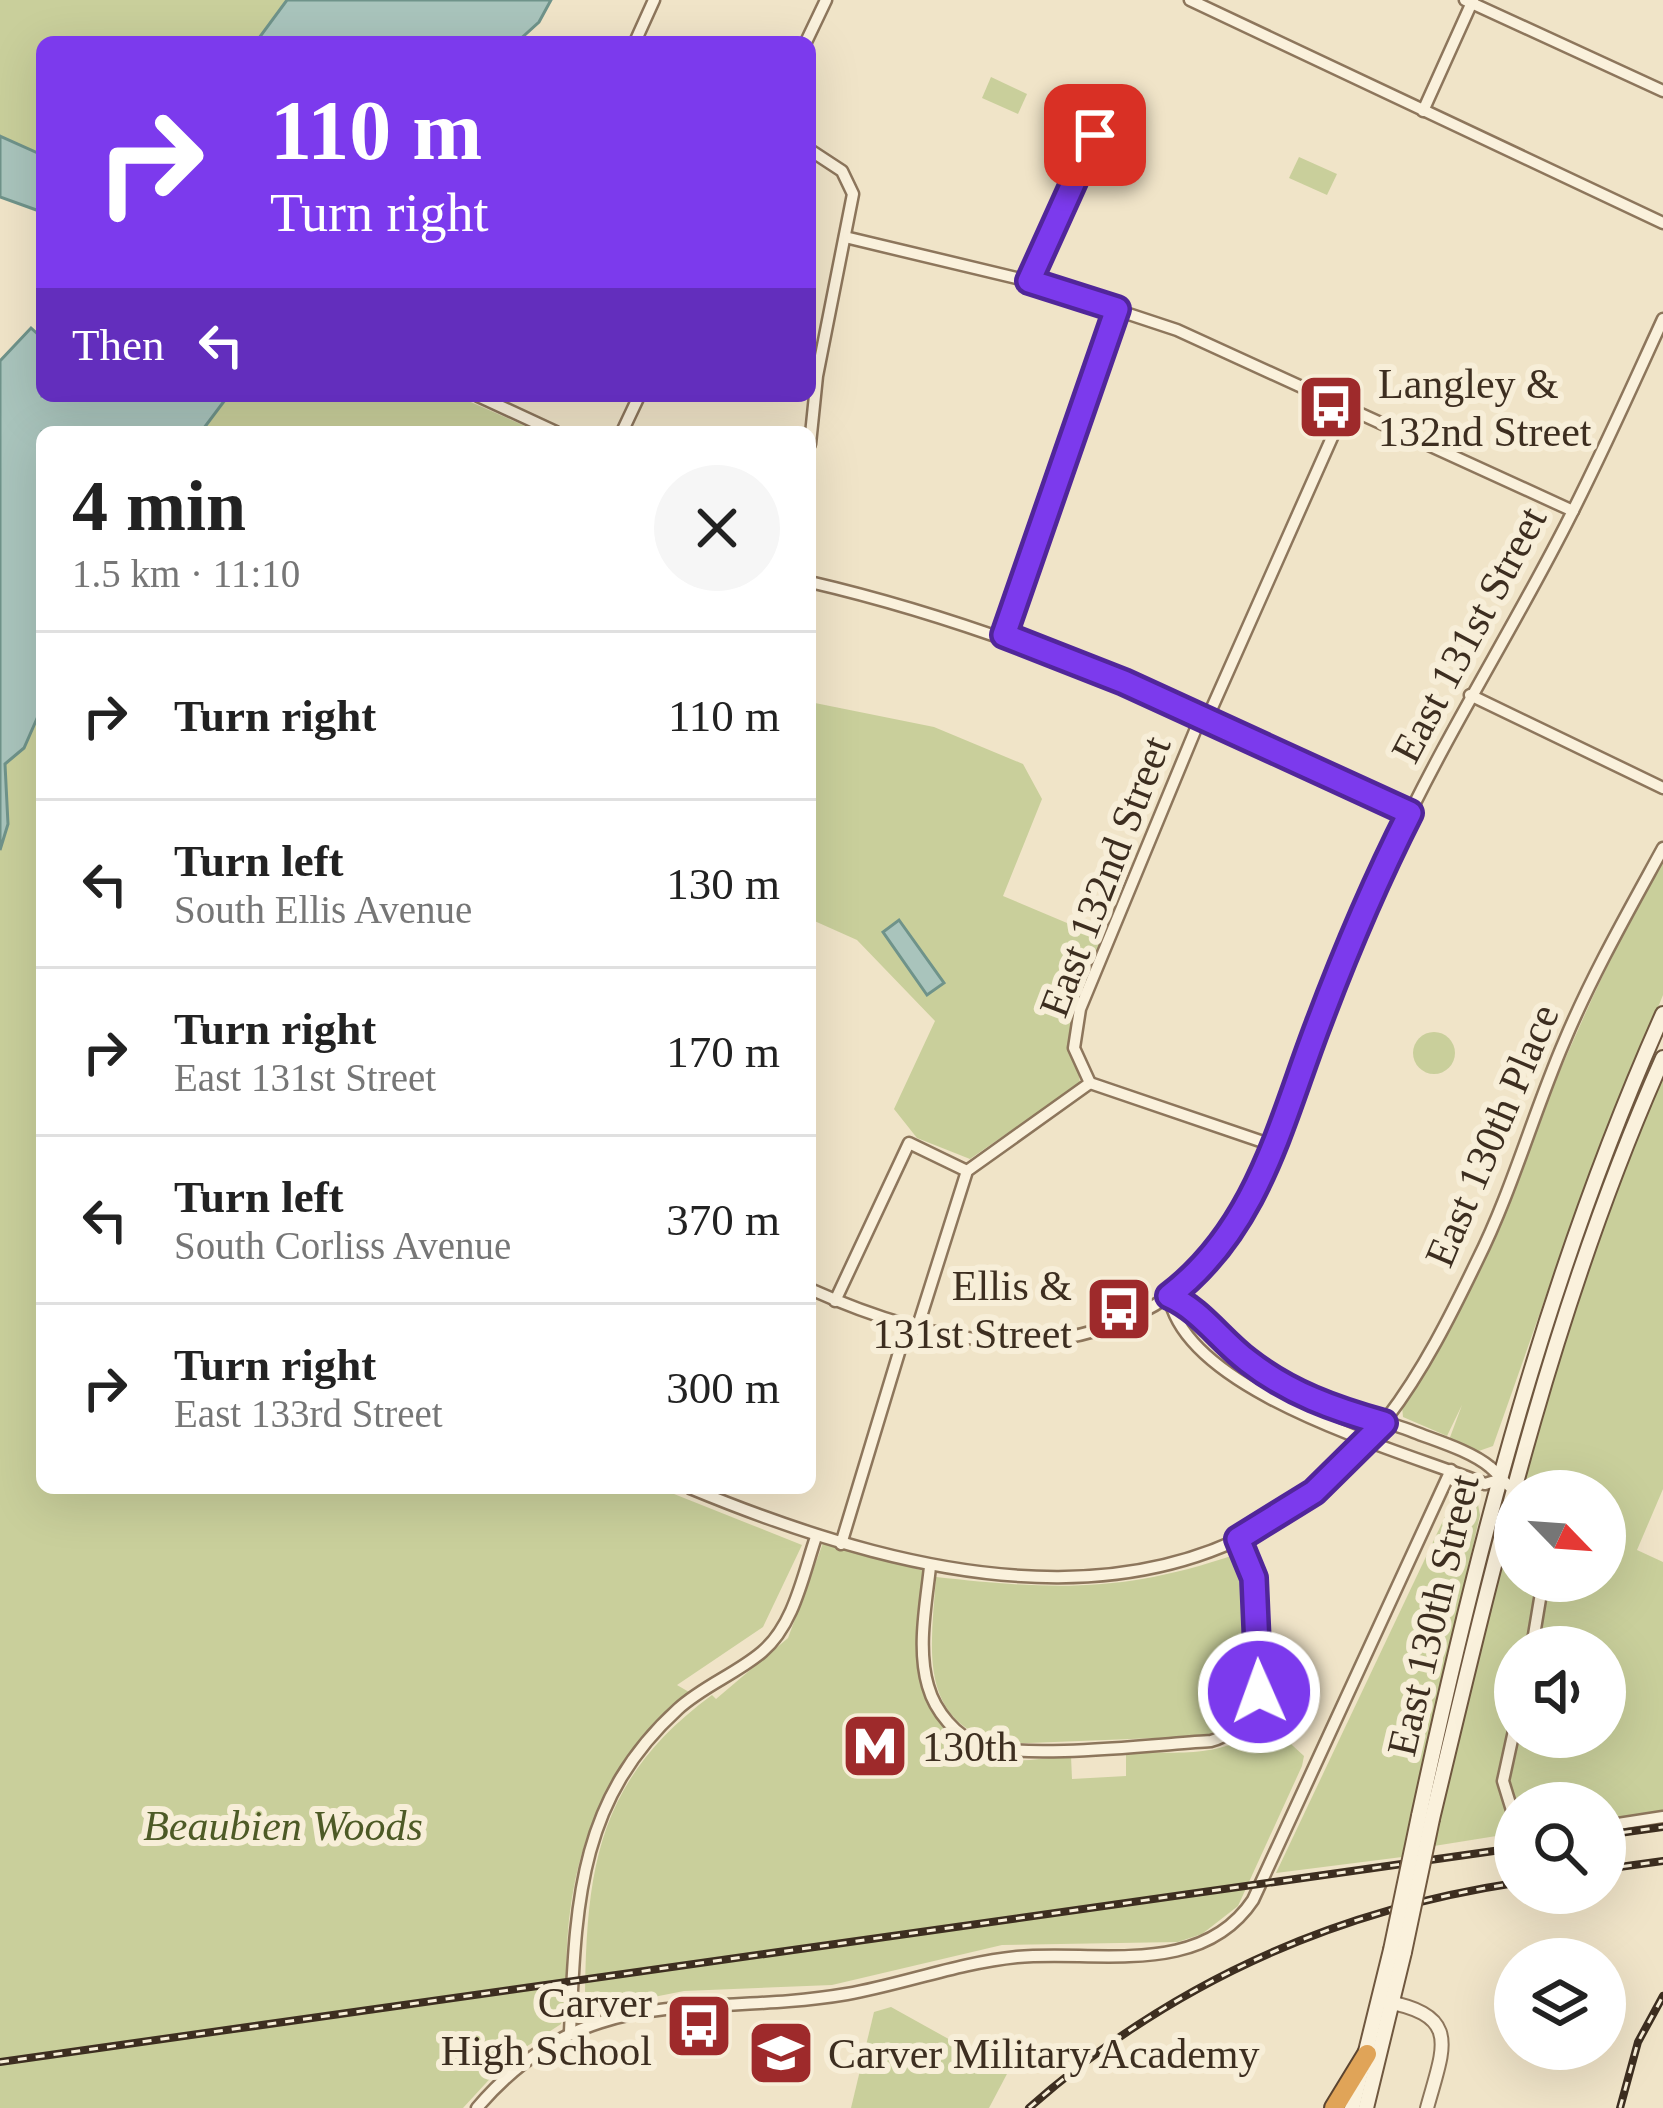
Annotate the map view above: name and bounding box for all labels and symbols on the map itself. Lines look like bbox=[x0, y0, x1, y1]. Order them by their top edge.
pin bbox=[1044, 84, 1146, 186]
place label: Langley & 132nd Street bbox=[1378, 361, 1592, 455]
bus stop icon: Langley & 132nd Street bbox=[1296, 372, 1366, 442]
street label: East 131st Street bbox=[1382, 499, 1556, 770]
street label: East 132nd Street bbox=[1030, 730, 1180, 1023]
street label: East 130th Place bbox=[1416, 998, 1568, 1273]
place label: Ellis & 131st Street bbox=[873, 1263, 1072, 1357]
bus stop icon: Ellis & 131st Street bbox=[1084, 1274, 1154, 1344]
street label: East 130th Street bbox=[1378, 1470, 1488, 1760]
north arrow bbox=[1494, 1470, 1626, 1602]
position arrow bbox=[1196, 1629, 1322, 1755]
metro station icon: 130th bbox=[840, 1711, 910, 1781]
place label: 130th bbox=[922, 1724, 1018, 1770]
park label: Beaubien Woods bbox=[143, 1803, 423, 1849]
place label: Carver High School bbox=[441, 1980, 652, 2074]
bus stop icon: Carver High School bbox=[664, 1991, 734, 2061]
school or university icon: Carver Military Academy bbox=[746, 2018, 816, 2088]
place label: Carver Military Academy bbox=[828, 2031, 1260, 2077]

